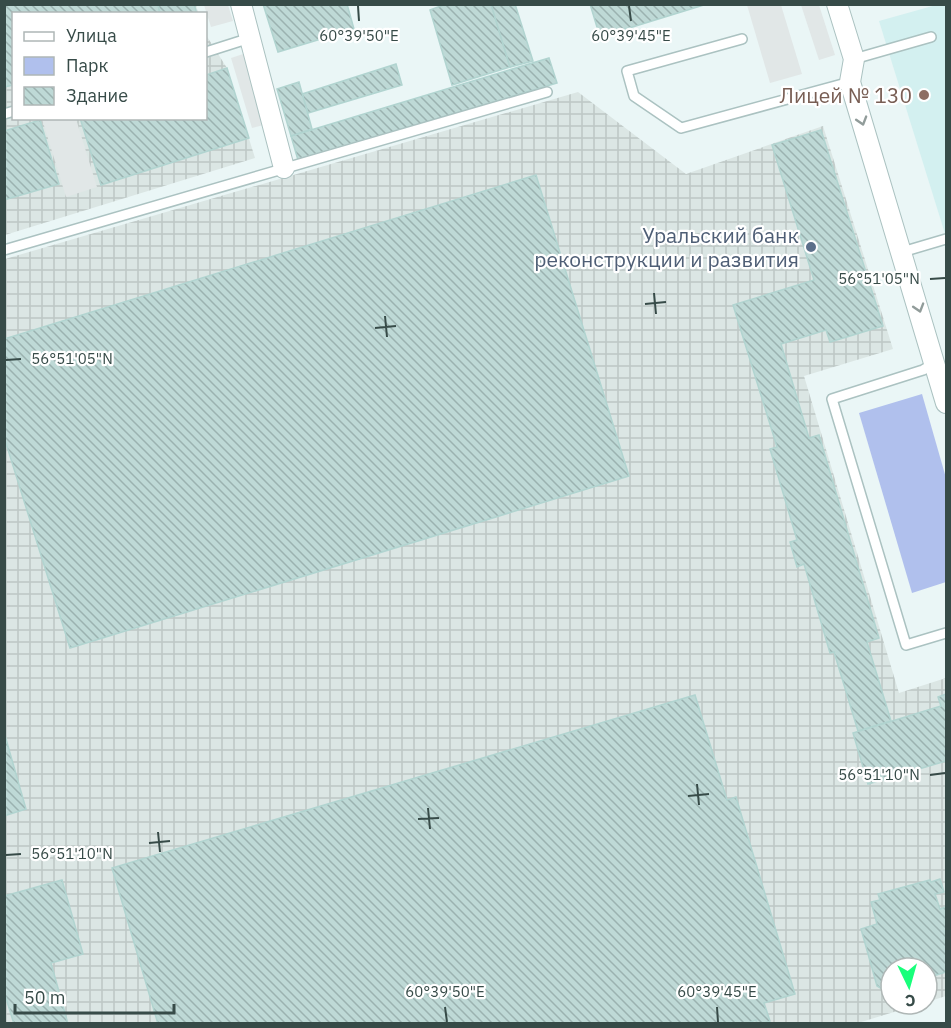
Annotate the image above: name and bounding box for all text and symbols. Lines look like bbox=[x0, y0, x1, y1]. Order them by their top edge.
legend bbox=[12, 12, 207, 120]
text: Улица bbox=[66, 24, 117, 47]
text: 60°39'50"E bbox=[319, 26, 399, 45]
text: 60°39'45"E bbox=[591, 26, 671, 45]
text: Парк bbox=[66, 54, 109, 77]
place label: Лицей № 130 bbox=[780, 81, 912, 109]
text: Здание bbox=[66, 84, 128, 107]
marker: Лицей № 130 bbox=[917, 88, 931, 102]
one-way arrow bbox=[855, 115, 867, 126]
place label: Уральский банк реконструкции и развития bbox=[534, 221, 799, 273]
marker: Уральский банк реконструкции и развития bbox=[804, 240, 818, 254]
text: 56°51'05"N bbox=[838, 269, 920, 288]
one-way arrow bbox=[912, 302, 924, 313]
text: 56°51'05"N bbox=[31, 349, 113, 368]
text: 56°51'10"N bbox=[838, 765, 920, 784]
text: 56°51'10"N bbox=[31, 844, 113, 863]
north arrow bbox=[879, 956, 939, 1016]
scale bar bbox=[15, 977, 174, 1015]
text: 60°39'50"E bbox=[405, 982, 485, 1001]
text: 60°39'45"E bbox=[677, 982, 757, 1001]
text: 50 m bbox=[24, 986, 66, 1009]
text: С bbox=[904, 991, 916, 1011]

